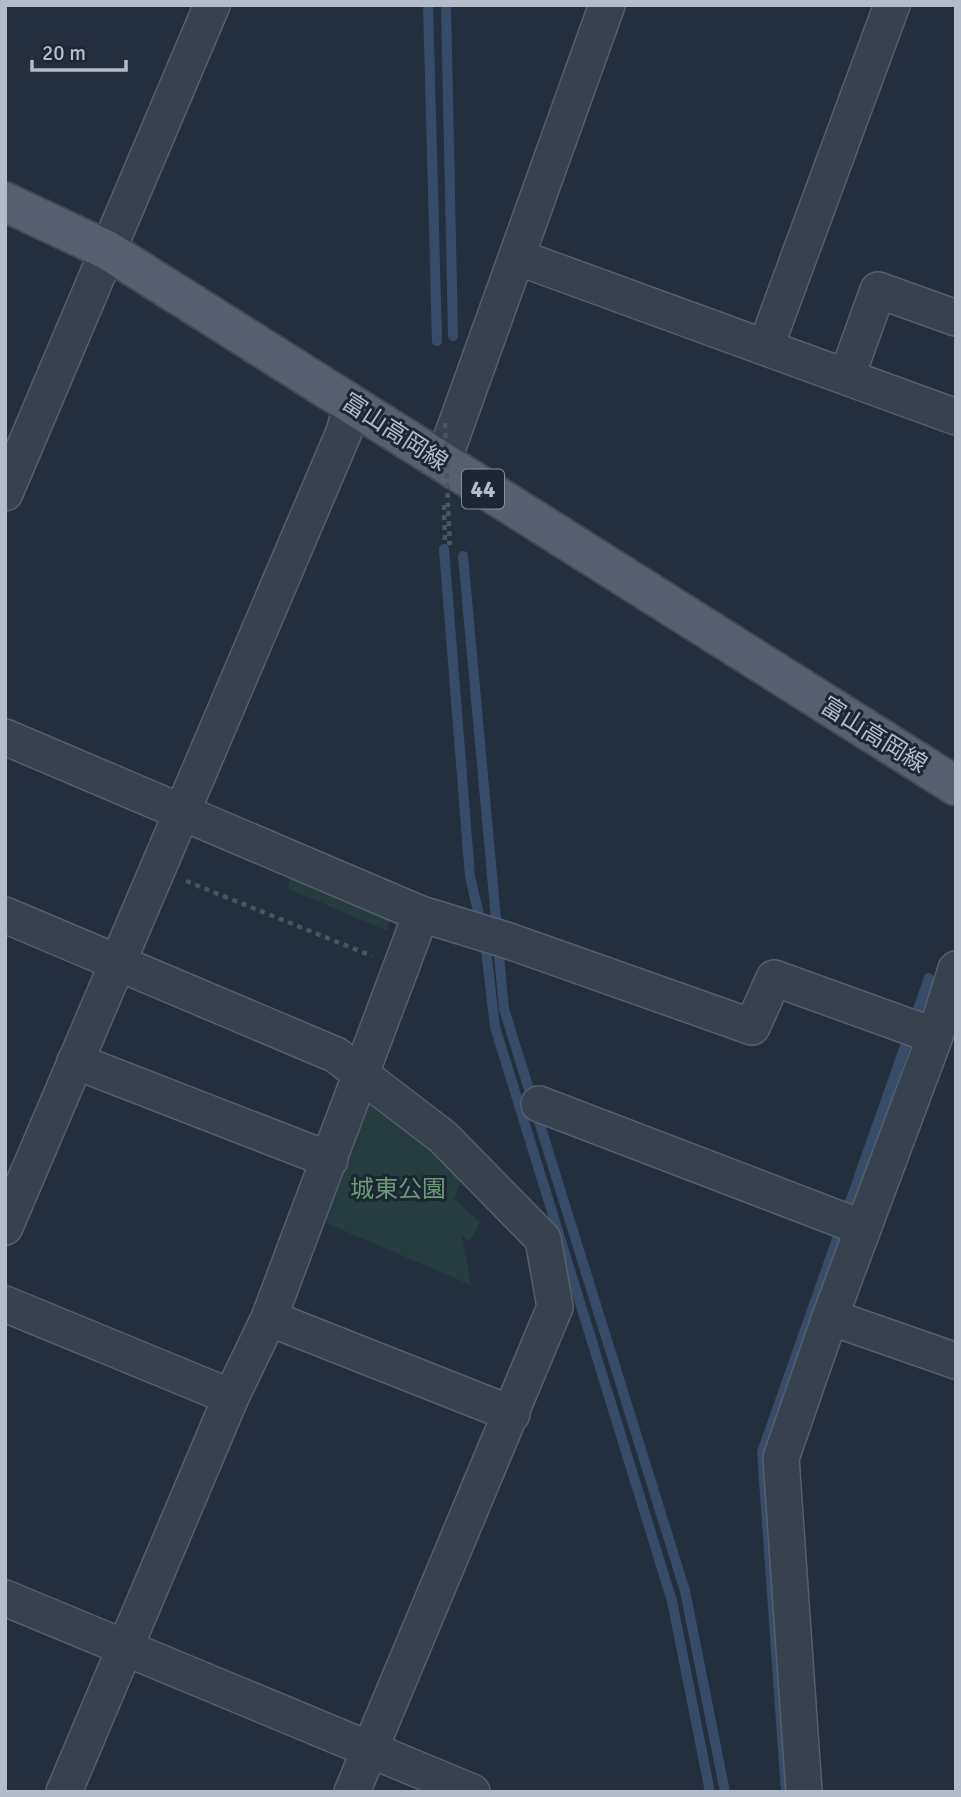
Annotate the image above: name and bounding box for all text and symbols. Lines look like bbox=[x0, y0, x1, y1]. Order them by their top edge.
scale bar bbox=[32, 28, 126, 72]
text: 20 m bbox=[42, 40, 86, 66]
street label: 富山高岡線 bbox=[337, 387, 453, 477]
road number: 44 bbox=[462, 470, 504, 509]
street label: 富山高岡線 bbox=[815, 690, 933, 780]
park label: 城東公園 bbox=[350, 1174, 446, 1204]

